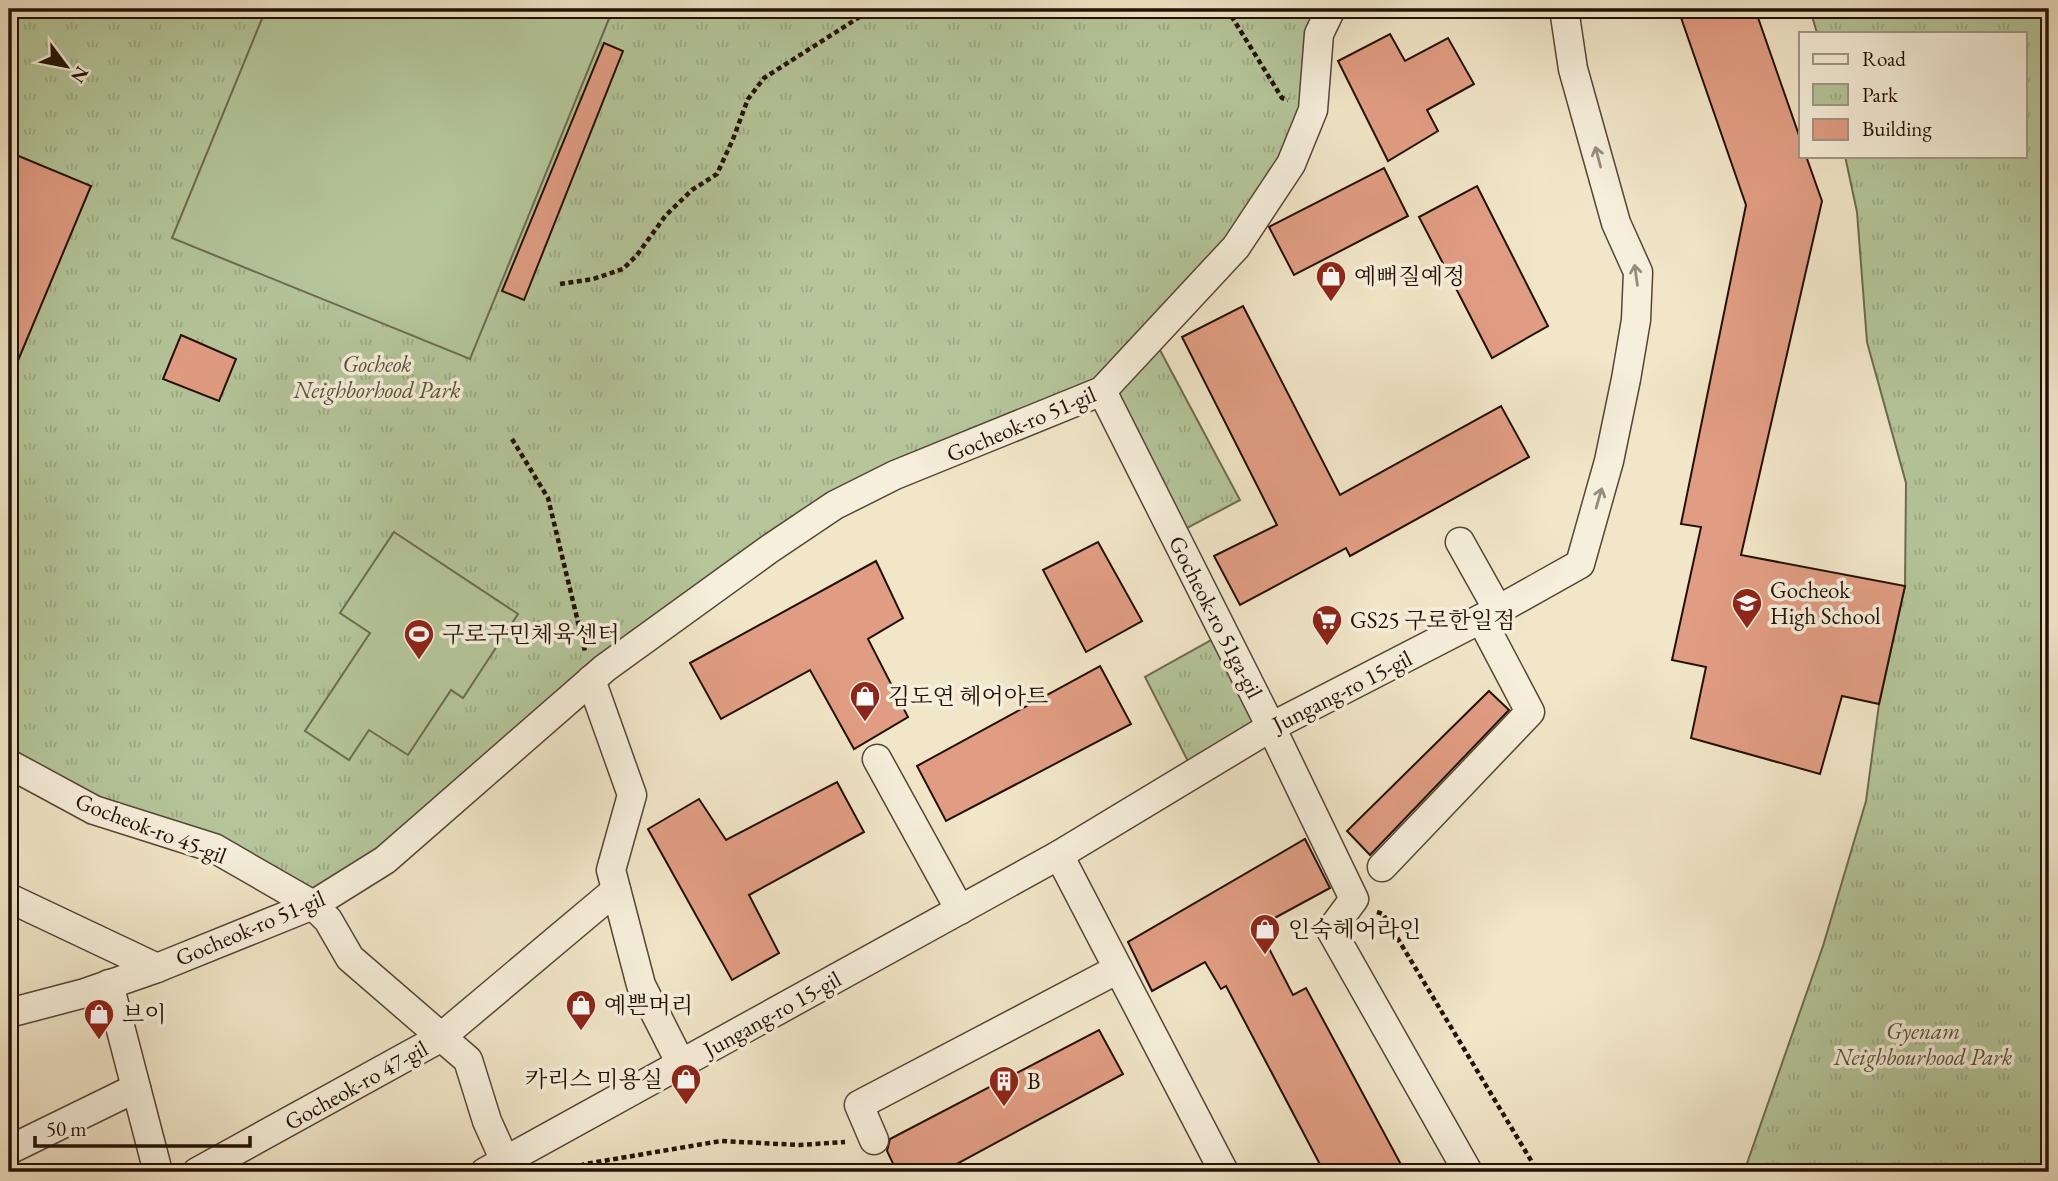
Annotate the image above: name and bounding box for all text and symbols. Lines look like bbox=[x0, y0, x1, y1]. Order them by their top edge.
north arrow bbox=[32, 32, 102, 102]
legend bbox=[1799, 32, 2026, 158]
text: Road bbox=[1862, 45, 1906, 72]
text: N bbox=[65, 62, 95, 88]
text: Park bbox=[1862, 81, 1899, 108]
text: Building bbox=[1862, 115, 1932, 142]
one-way arrow bbox=[1591, 147, 1604, 169]
shop icon: 예뻐질예정 bbox=[1314, 259, 1348, 303]
place label: 예뻐질예정 bbox=[1354, 261, 1465, 291]
one-way arrow bbox=[1629, 264, 1642, 287]
park label: Gocheok Neighborhood Park bbox=[292, 349, 461, 405]
street label: Gocheok-ro 51-gil bbox=[942, 379, 1101, 469]
one-way arrow bbox=[1593, 487, 1606, 509]
street label: Gocheok-ro 51ga-gil bbox=[1162, 531, 1270, 704]
place label: Gocheok High School bbox=[1770, 575, 1881, 631]
school or university icon: Gocheok High School bbox=[1730, 586, 1764, 630]
supermarket icon: GS25 구로한일점 bbox=[1310, 603, 1344, 647]
place label: GS25 구로한일점 bbox=[1350, 605, 1515, 635]
sports icon: 구로구민체육센터 bbox=[402, 617, 436, 661]
place label: 구로구민체육센터 bbox=[442, 619, 620, 649]
street label: Jungang-ro 15-gil bbox=[1265, 643, 1417, 740]
shop icon: 김도연 헤어아트 bbox=[848, 679, 882, 723]
place label: 김도연 헤어아트 bbox=[888, 681, 1048, 711]
street label: Gocheok-ro 45-gil bbox=[71, 785, 231, 871]
street label: Gocheok-ro 51-gil bbox=[171, 883, 330, 973]
shop icon: 인숙헤어라인 bbox=[1248, 912, 1282, 956]
place label: 인숙헤어라인 bbox=[1288, 914, 1421, 944]
street label: Jungang-ro 15-gil bbox=[696, 964, 847, 1065]
shop icon: 예쁜머리 bbox=[564, 988, 598, 1032]
place label: 예쁜머리 bbox=[604, 990, 693, 1020]
shop icon: 브이 bbox=[82, 997, 116, 1041]
place label: 브이 bbox=[122, 999, 166, 1029]
park label: Gyenam Neighbourhood Park bbox=[1833, 1016, 2013, 1072]
street label: Gocheok-ro 47-gil bbox=[279, 1033, 433, 1137]
shop icon: 카리스 미용실 bbox=[669, 1062, 703, 1106]
place label: 카리스 미용실 bbox=[525, 1064, 663, 1094]
building icon: B bbox=[987, 1064, 1021, 1108]
place label: B bbox=[1027, 1066, 1041, 1096]
scale bar bbox=[35, 1104, 250, 1148]
text: 50 m bbox=[46, 1115, 87, 1142]

